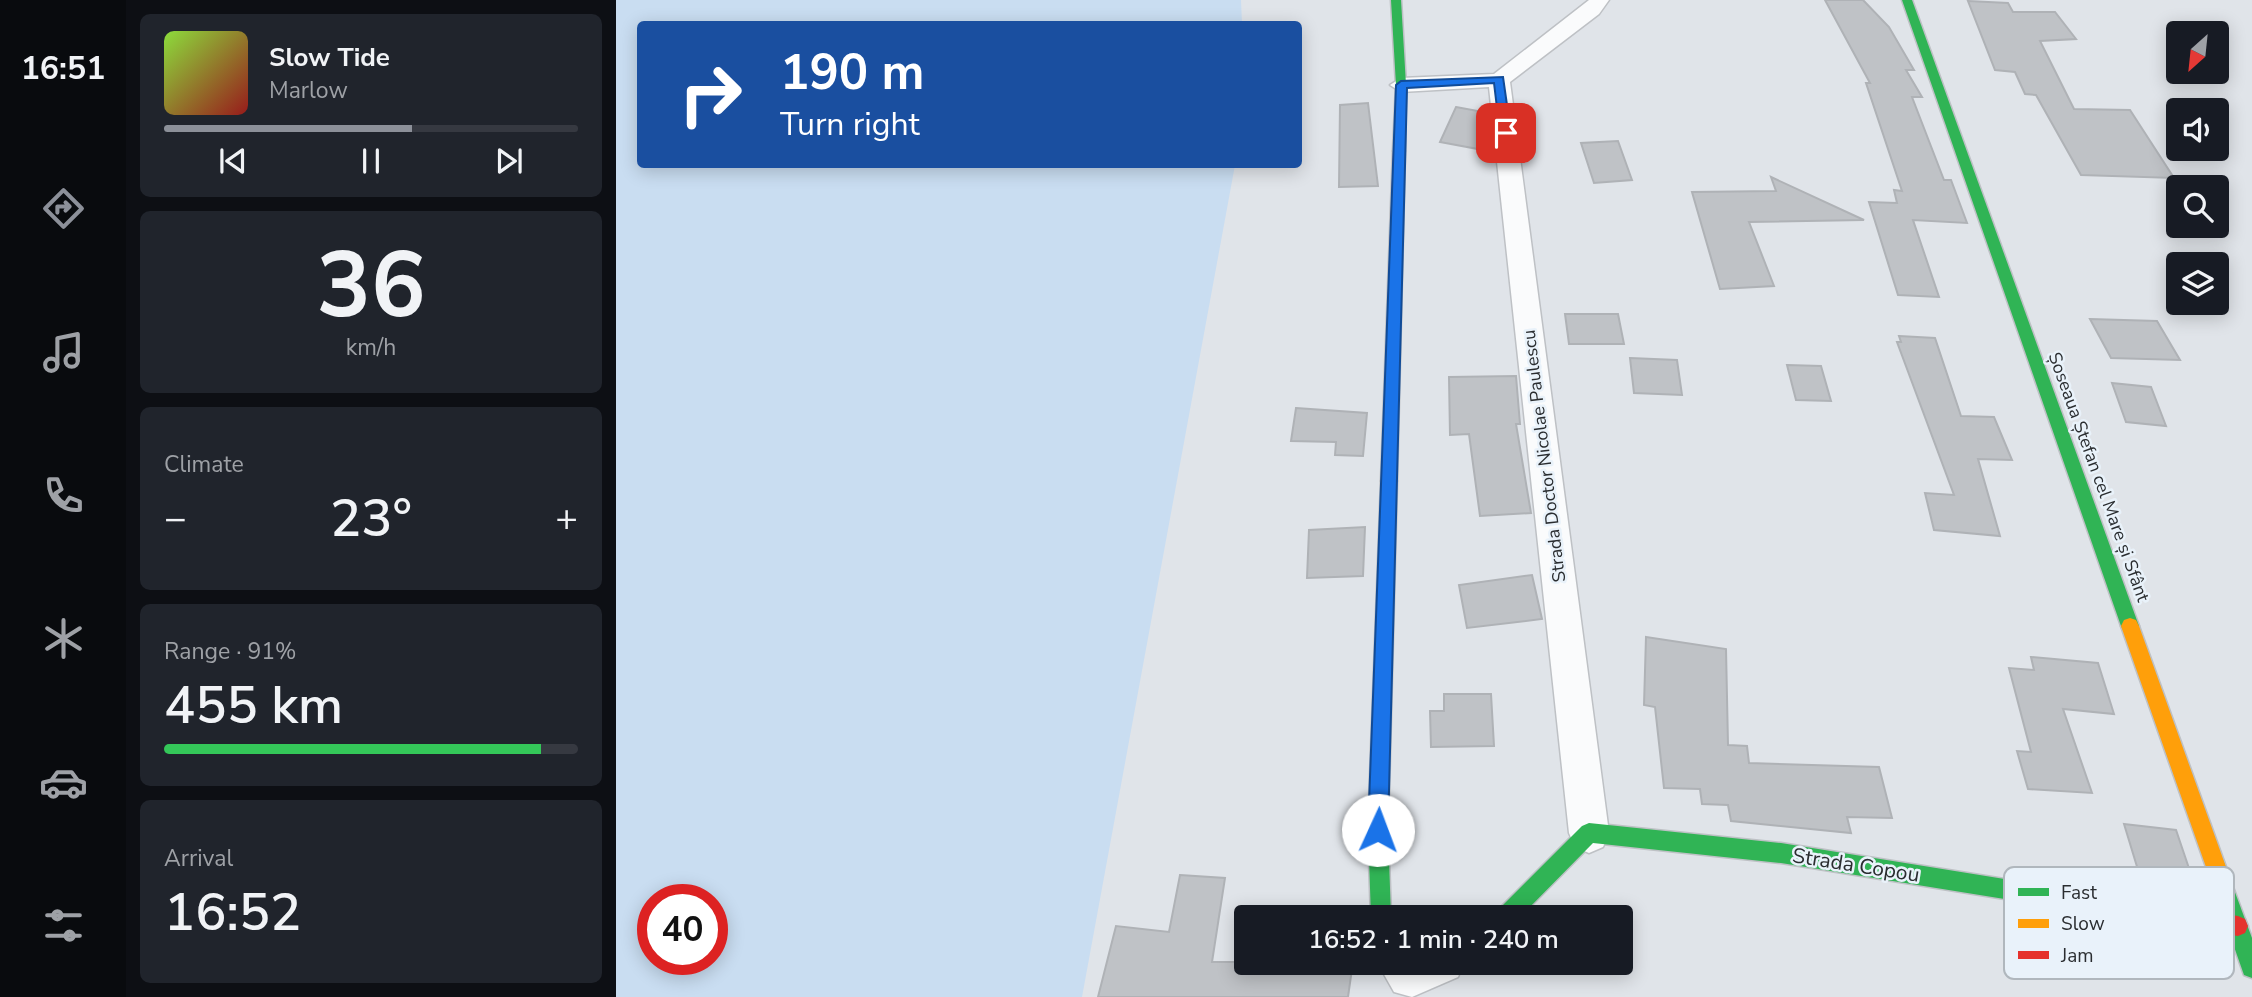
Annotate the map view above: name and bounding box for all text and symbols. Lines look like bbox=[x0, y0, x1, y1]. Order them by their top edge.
north arrow bbox=[2166, 21, 2230, 84]
map controls bbox=[2166, 21, 2229, 315]
text: 190 m bbox=[780, 39, 924, 106]
text: Slow Tide bbox=[269, 40, 390, 75]
text: 16:51 bbox=[21, 47, 105, 90]
icon: right bbox=[665, 49, 756, 140]
text: Marlow bbox=[269, 75, 348, 106]
button: sound bbox=[2166, 98, 2229, 161]
text: Turn right bbox=[780, 103, 920, 146]
pin bbox=[1476, 103, 1536, 163]
icon: arrive bbox=[1487, 114, 1525, 152]
icon: previous bbox=[214, 142, 252, 180]
icon: pause bbox=[352, 142, 390, 180]
icon: next bbox=[490, 142, 528, 180]
button: search bbox=[2166, 175, 2229, 238]
icon: directions bbox=[39, 184, 88, 233]
text: 36 bbox=[316, 224, 426, 348]
button: layers bbox=[2166, 252, 2229, 315]
icon: music bbox=[39, 328, 88, 377]
street label: Strada Doctor Nicolae Paulescu bbox=[1517, 328, 1571, 584]
text: km/h bbox=[346, 332, 396, 363]
street label: Șoseaua Ștefan cel Mare și Sfânt bbox=[2043, 349, 2156, 606]
text: Climate bbox=[164, 449, 244, 480]
icon: phone bbox=[39, 471, 88, 520]
text: 23° bbox=[330, 483, 412, 554]
text: − bbox=[164, 493, 187, 544]
text: + bbox=[555, 493, 578, 544]
icon: climate bbox=[39, 614, 88, 663]
text: Range · 91% bbox=[164, 636, 296, 667]
text: 455 km bbox=[164, 670, 343, 741]
icon: car bbox=[39, 758, 88, 807]
position arrow bbox=[1341, 793, 1415, 867]
street label: Strada Copou bbox=[1790, 841, 1922, 889]
text: Arrival bbox=[164, 843, 233, 874]
legend bbox=[2004, 867, 2234, 979]
text: 16:52 bbox=[164, 877, 301, 948]
text: Fast bbox=[2061, 880, 2097, 906]
speed limit sign: 40 bbox=[637, 884, 728, 975]
icon: filters bbox=[39, 901, 88, 950]
text: Slow bbox=[2061, 911, 2105, 937]
text: 16:52 · 1 min · 240 m bbox=[1308, 922, 1559, 957]
text: Jam bbox=[2060, 943, 2094, 969]

